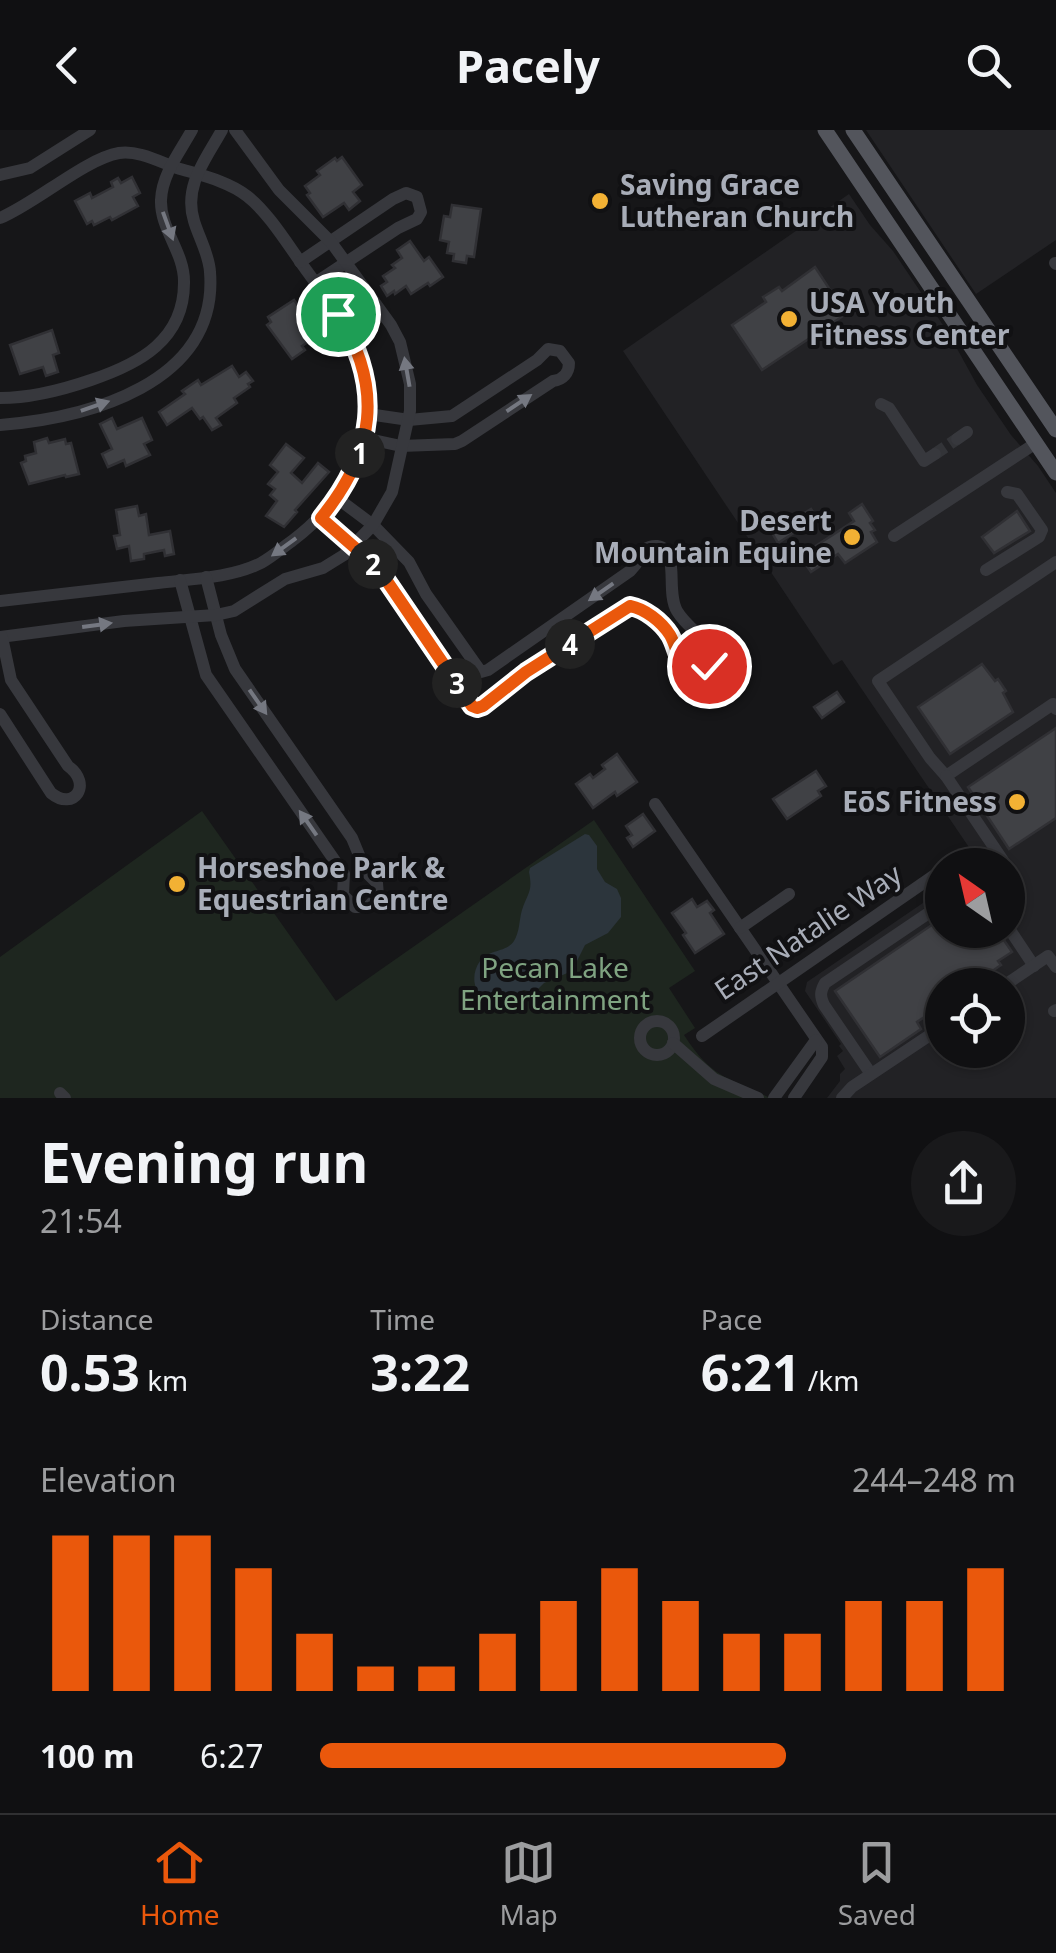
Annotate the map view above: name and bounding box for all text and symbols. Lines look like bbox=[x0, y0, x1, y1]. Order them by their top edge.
text: Pacely bbox=[456, 35, 600, 96]
icon: back bbox=[40, 38, 95, 93]
icon: search bbox=[961, 38, 1016, 93]
place label: Saving Grace Lutheran Church bbox=[620, 165, 854, 235]
marker: Saving Grace Lutheran Church bbox=[589, 190, 611, 212]
one-way arrow bbox=[161, 212, 176, 242]
pin bbox=[296, 272, 381, 357]
place label: USA Youth Fitness Center bbox=[809, 283, 1010, 353]
icon: arrive bbox=[311, 287, 366, 342]
marker: USA Youth Fitness Center bbox=[778, 308, 800, 330]
one-way arrow bbox=[399, 356, 414, 387]
one-way arrow bbox=[505, 395, 532, 413]
one-way arrow bbox=[81, 398, 111, 413]
pin: 1 bbox=[335, 428, 385, 478]
text: 1 bbox=[352, 434, 368, 472]
place label: Desert Mountain Equine bbox=[594, 501, 832, 571]
marker: Desert Mountain Equine bbox=[841, 526, 863, 548]
one-way arrow bbox=[271, 536, 298, 556]
pin: 2 bbox=[348, 539, 398, 589]
text: 2 bbox=[365, 545, 381, 583]
one-way arrow bbox=[588, 582, 615, 601]
one-way arrow bbox=[81, 617, 113, 633]
pin: 4 bbox=[545, 619, 595, 669]
pin bbox=[667, 624, 752, 709]
text: 4 bbox=[562, 625, 578, 663]
icon: check bbox=[682, 639, 737, 694]
pin: 3 bbox=[432, 658, 482, 708]
text: 3 bbox=[449, 664, 465, 702]
one-way arrow bbox=[248, 689, 267, 716]
place label: EōS Fitness bbox=[842, 782, 997, 820]
marker: EōS Fitness bbox=[1006, 791, 1028, 813]
one-way arrow bbox=[299, 810, 318, 836]
place label: Horseshoe Park & Equestrian Centre bbox=[197, 848, 448, 918]
north arrow bbox=[925, 848, 1025, 948]
map controls bbox=[925, 848, 1025, 1068]
street label: East Natalie Way bbox=[707, 854, 909, 1008]
marker: Horseshoe Park & Equestrian Centre bbox=[166, 873, 188, 895]
park label: Pecan Lake Entertainment bbox=[460, 948, 650, 1018]
button: locate bbox=[925, 968, 1025, 1068]
text: Evening run bbox=[40, 1124, 368, 1199]
button: share bbox=[911, 1131, 1016, 1236]
text: 21:54 bbox=[40, 1199, 122, 1242]
text: Distance bbox=[40, 1300, 153, 1338]
text: Time bbox=[370, 1300, 435, 1338]
text: Pace bbox=[701, 1300, 763, 1338]
text: 0.53 bbox=[40, 1338, 140, 1406]
text: 3:22 bbox=[370, 1338, 470, 1406]
text: 6:21 bbox=[701, 1338, 801, 1406]
text: km bbox=[140, 1361, 188, 1399]
text: /km bbox=[801, 1361, 859, 1399]
text: Elevation bbox=[40, 1458, 177, 1501]
text: 244–248 m bbox=[852, 1458, 1016, 1501]
text: 100 m bbox=[40, 1734, 134, 1777]
text: 6:27 bbox=[200, 1734, 264, 1777]
tab: Home bbox=[140, 1835, 220, 1933]
tab: Map bbox=[500, 1835, 558, 1933]
tab: Saved bbox=[838, 1835, 916, 1933]

